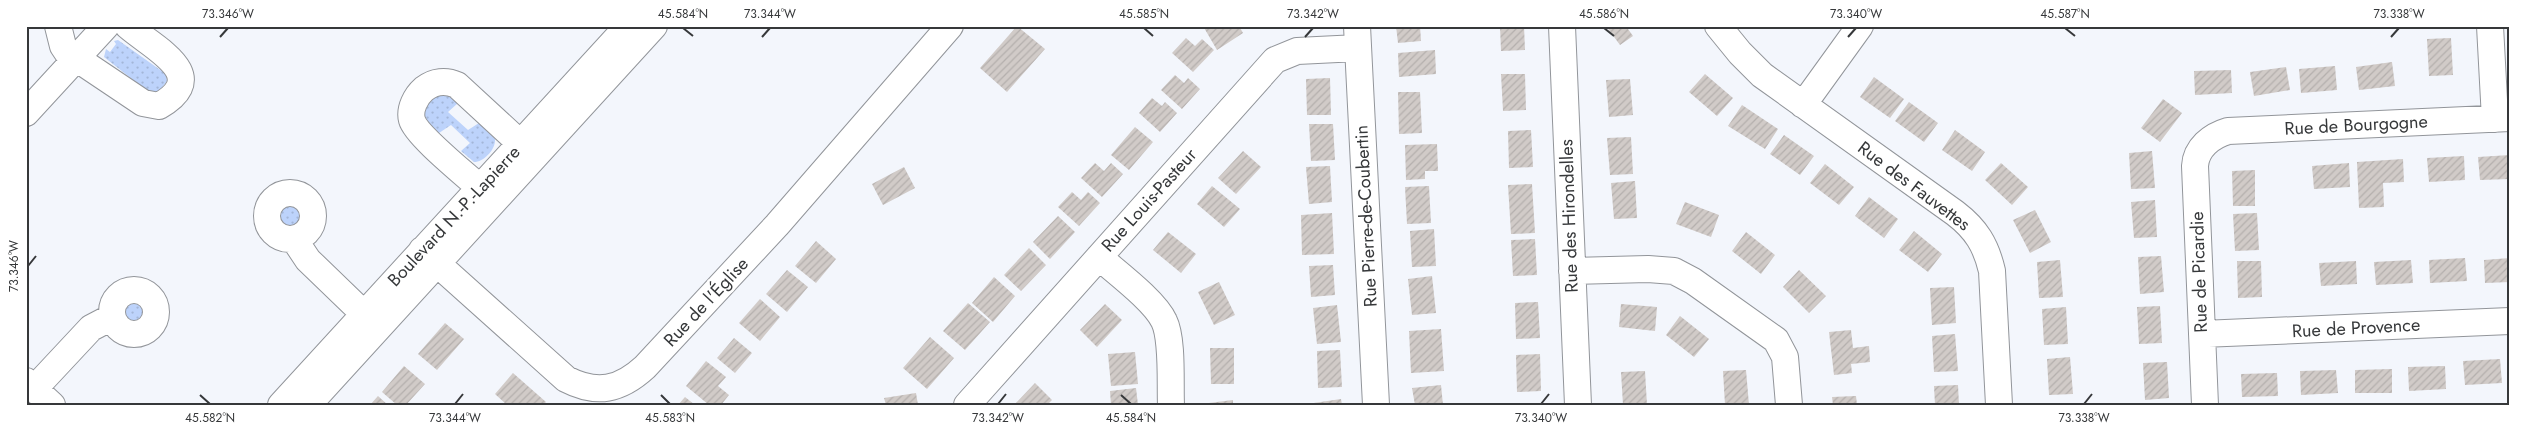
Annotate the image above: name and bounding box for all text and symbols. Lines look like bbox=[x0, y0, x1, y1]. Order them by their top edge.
text: 73.346°W bbox=[202, 5, 254, 23]
text: 45.584°N bbox=[658, 5, 708, 23]
text: 73.344°W bbox=[744, 5, 796, 23]
text: 45.585°N bbox=[1119, 5, 1169, 23]
text: 73.342°W bbox=[1287, 5, 1339, 23]
text: 45.586°N bbox=[1579, 5, 1629, 23]
text: 73.340°W bbox=[1830, 5, 1882, 23]
text: 45.587°N bbox=[2040, 5, 2090, 23]
text: 73.338°W bbox=[2373, 5, 2425, 23]
street label: Rue de Bourgogne bbox=[2284, 108, 2428, 142]
street label: Rue Pierre-de-Coubertin bbox=[1348, 124, 1384, 308]
street label: Rue des Fauvettes bbox=[1852, 135, 1976, 237]
street label: Rue des Hirondelles bbox=[1553, 139, 1585, 293]
street label: Boulevard N.-P.-Lapierre bbox=[382, 140, 526, 292]
street label: Rue Louis-Pasteur bbox=[1095, 142, 1203, 258]
street label: Rue de Picardie bbox=[2184, 211, 2214, 333]
text: 73.346°W bbox=[5, 240, 23, 292]
street label: Rue de l'Église bbox=[658, 251, 754, 353]
street label: Rue de Provence bbox=[2291, 312, 2421, 344]
text: 45.582°N bbox=[185, 409, 235, 427]
text: 73.344°W bbox=[429, 409, 481, 427]
text: 45.583°N bbox=[645, 409, 695, 427]
text: 73.342°W bbox=[972, 409, 1024, 427]
text: 45.584°N bbox=[1106, 409, 1156, 427]
text: 73.340°W bbox=[1515, 409, 1567, 427]
text: 73.338°W bbox=[2058, 409, 2110, 427]

